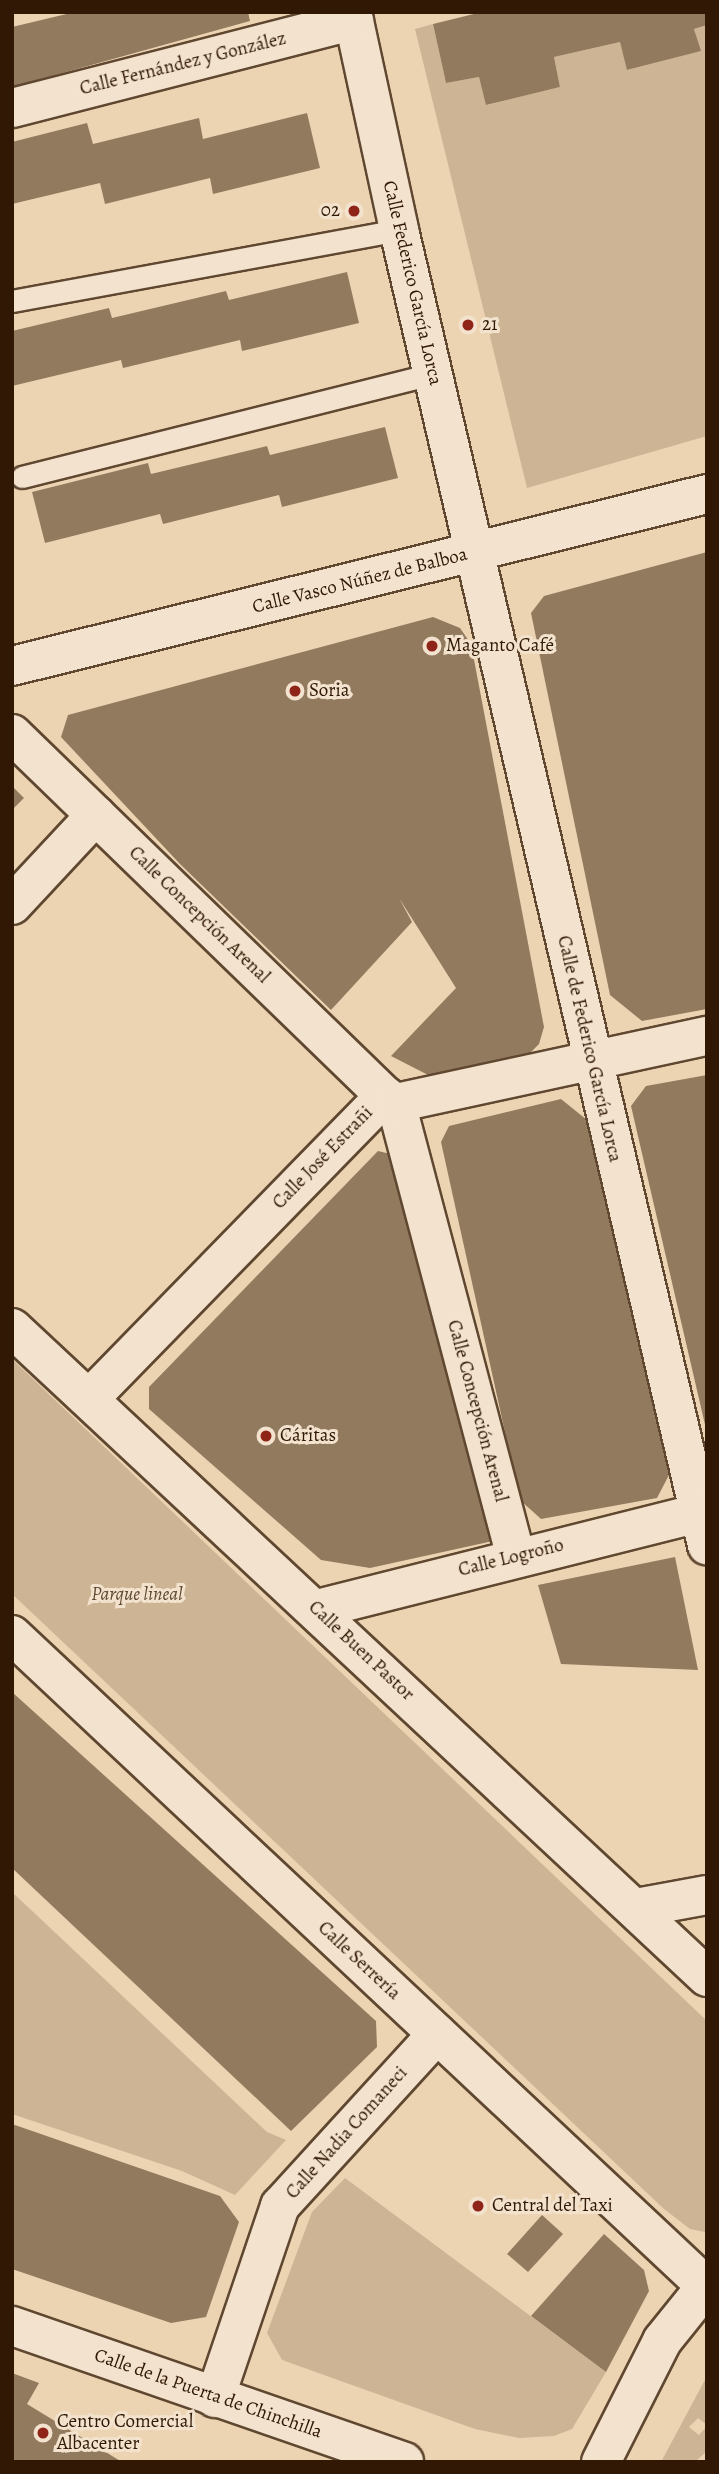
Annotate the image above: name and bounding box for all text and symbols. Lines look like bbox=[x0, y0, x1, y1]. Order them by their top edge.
street label: Calle Fernández y González bbox=[78, 27, 288, 101]
street label: Calle Federico García Lorca bbox=[377, 178, 447, 388]
place label: 02 bbox=[321, 200, 340, 222]
marker: 02 bbox=[346, 203, 362, 219]
place label: 21 bbox=[482, 314, 498, 336]
marker: 21 bbox=[460, 317, 476, 333]
street label: Calle Vasco Núñez de Balboa bbox=[250, 543, 470, 619]
place label: Maganto Café bbox=[446, 635, 554, 657]
marker: Maganto Café bbox=[424, 638, 440, 654]
place label: Soria bbox=[309, 680, 350, 702]
marker: Soria bbox=[287, 683, 303, 699]
street label: Calle Concepción Arenal bbox=[124, 842, 274, 988]
street label: Calle de Federico García Lorca bbox=[552, 933, 626, 1165]
street label: Calle José Estrañi bbox=[268, 1102, 378, 1214]
street label: Calle Concepción Arenal bbox=[442, 1318, 512, 1504]
place label: Cáritas bbox=[280, 1425, 336, 1447]
marker: Cáritas bbox=[258, 1428, 274, 1444]
street label: Calle Logroño bbox=[456, 1534, 566, 1582]
park label: Parque lineal bbox=[91, 1584, 183, 1606]
street label: Calle Buen Pastor bbox=[303, 1596, 419, 1706]
street label: Calle Serrería bbox=[313, 1917, 405, 2005]
street label: Calle Nadia Comaneci bbox=[281, 2062, 413, 2204]
place label: Central del Taxi bbox=[492, 2195, 613, 2217]
marker: Central del Taxi bbox=[470, 2198, 486, 2214]
street label: Calle de la Puerta de Chinchilla bbox=[91, 2344, 325, 2444]
place label: Centro Comercial Albacenter bbox=[57, 2411, 193, 2455]
marker: Centro Comercial Albacenter bbox=[35, 2425, 51, 2441]

